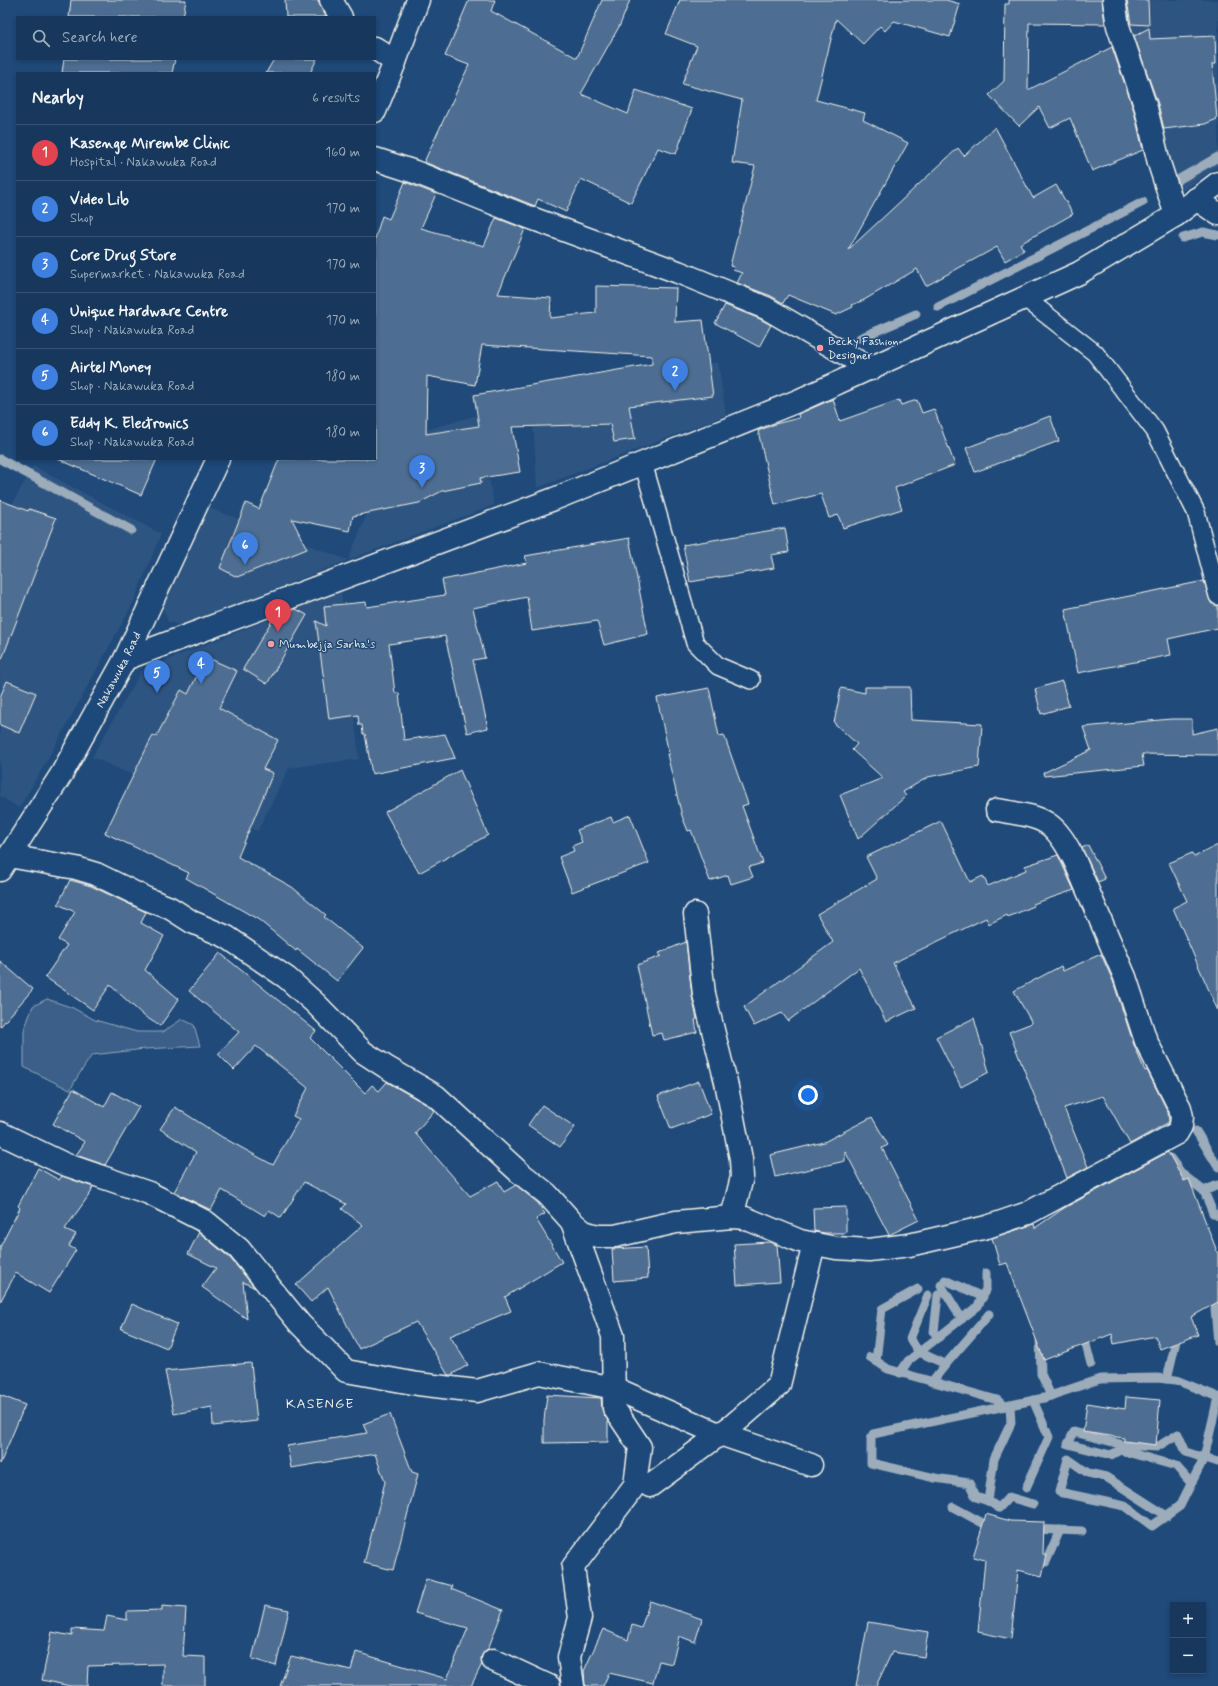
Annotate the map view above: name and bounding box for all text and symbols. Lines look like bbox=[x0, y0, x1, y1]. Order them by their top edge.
search box bbox=[16, 16, 376, 60]
icon: search bbox=[30, 27, 52, 49]
text: Search here bbox=[62, 28, 138, 48]
text: Nearby bbox=[32, 87, 84, 109]
text: 6 results bbox=[312, 90, 360, 107]
text: Kasenge Mirembe Clinic bbox=[70, 134, 230, 154]
text: 1 bbox=[42, 144, 48, 161]
text: 160 m bbox=[325, 144, 360, 161]
text: Hospital · Nakawuka Road bbox=[70, 154, 217, 171]
text: Video Lib bbox=[70, 190, 129, 210]
text: 2 bbox=[42, 200, 48, 217]
text: 170 m bbox=[326, 200, 360, 217]
text: Shop bbox=[70, 210, 94, 227]
text: Core Drug Store bbox=[70, 246, 177, 266]
text: 3 bbox=[42, 256, 48, 273]
text: 170 m bbox=[326, 256, 360, 273]
text: Supermarket · Nakawuka Road bbox=[70, 266, 245, 283]
text: Unique Hardware Centre bbox=[70, 302, 228, 322]
text: 4 bbox=[41, 312, 49, 329]
text: 170 m bbox=[326, 312, 360, 329]
text: Shop · Nakawuka Road bbox=[70, 322, 194, 339]
place label: Becky Fashion Designer bbox=[828, 334, 898, 364]
marker: Becky Fashion Designer bbox=[815, 343, 825, 353]
text: Airtel Money bbox=[70, 358, 151, 378]
pin: 2 bbox=[662, 358, 688, 391]
text: 5 bbox=[41, 368, 49, 385]
text: 180 m bbox=[325, 368, 360, 385]
text: Shop · Nakawuka Road bbox=[70, 378, 194, 395]
text: Eddy K. Electronics bbox=[70, 414, 189, 434]
text: 6 bbox=[42, 424, 48, 441]
text: 180 m bbox=[325, 424, 360, 441]
text: Shop · Nakawuka Road bbox=[70, 434, 194, 451]
pin: 3 bbox=[409, 455, 435, 488]
pin: 6 bbox=[232, 532, 258, 565]
pin: 1 bbox=[265, 599, 291, 632]
street label: Nakawuka Road bbox=[93, 629, 146, 711]
place label: Mumbejja Sarha's bbox=[279, 637, 376, 653]
marker: Mumbejja Sarha's bbox=[266, 639, 276, 649]
pin: 4 bbox=[188, 651, 214, 684]
pin: 5 bbox=[144, 660, 170, 693]
your location bbox=[798, 1085, 818, 1105]
district label: KASENGE bbox=[286, 1395, 354, 1413]
map controls bbox=[1170, 1602, 1206, 1674]
button: + bbox=[1170, 1602, 1206, 1638]
button: − bbox=[1170, 1638, 1206, 1674]

